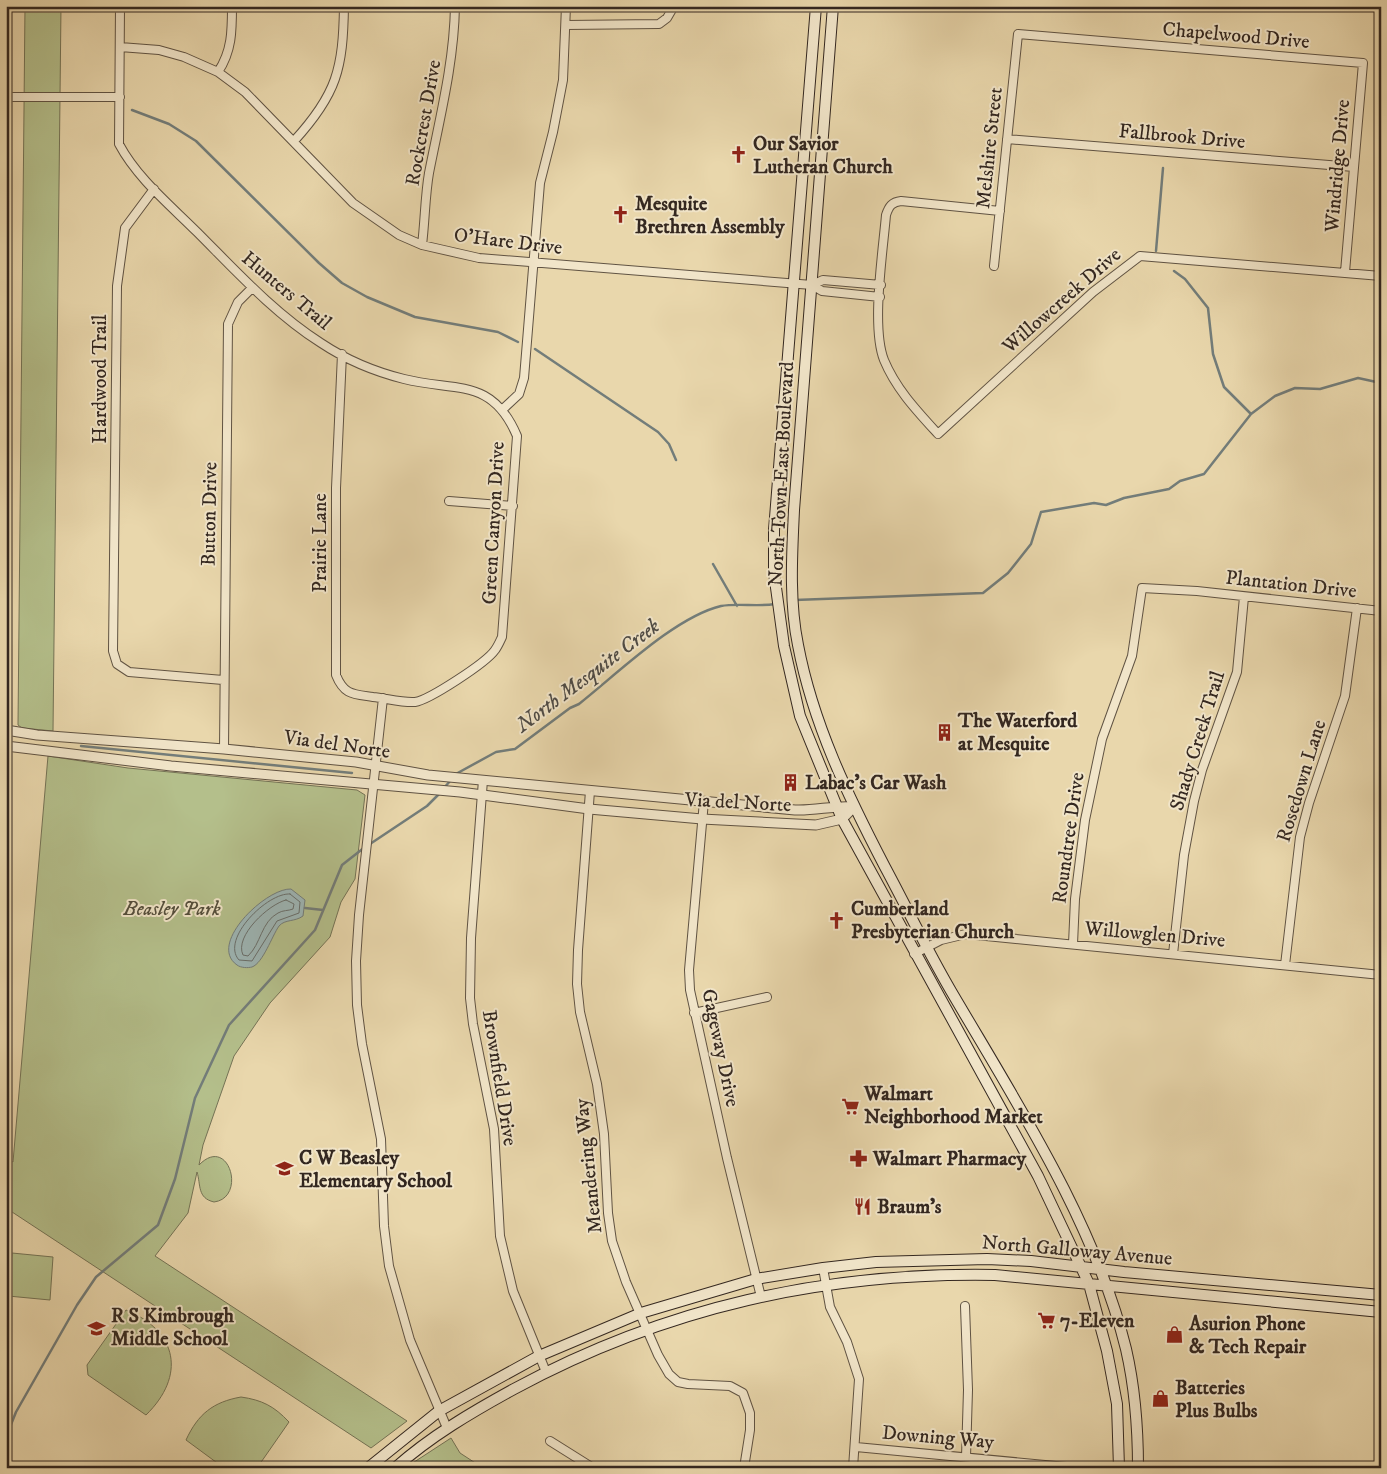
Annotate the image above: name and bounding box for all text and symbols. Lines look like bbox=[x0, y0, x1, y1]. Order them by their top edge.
street label: Chapelwood Drive bbox=[1161, 17, 1311, 55]
street label: Rockcrest Drive bbox=[401, 58, 447, 188]
street label: Melshire Street bbox=[971, 86, 1009, 210]
street label: Windridge Drive bbox=[1320, 99, 1356, 234]
street label: Fallbrook Drive bbox=[1118, 119, 1246, 155]
place label: Our Savior Lutheran Church bbox=[753, 132, 893, 180]
church icon: Our Savior Lutheran Church bbox=[729, 145, 749, 165]
place label: Mesquite Brethren Assembly bbox=[635, 192, 785, 240]
church icon: Mesquite Brethren Assembly bbox=[611, 205, 631, 225]
street label: O'Hare Drive bbox=[452, 223, 564, 261]
street label: Willowcreek Drive bbox=[997, 243, 1126, 360]
street label: Hunters Trail bbox=[236, 246, 336, 336]
street label: Hardwood Trail bbox=[88, 314, 113, 444]
street label: North Town East Boulevard bbox=[764, 361, 800, 587]
street label: Green Canyon Drive bbox=[477, 441, 511, 605]
street label: Button Drive bbox=[197, 462, 223, 566]
street label: Prairie Lane bbox=[308, 493, 333, 593]
street label: Plantation Drive bbox=[1224, 566, 1358, 604]
water label: North Mesquite Creek bbox=[510, 613, 666, 740]
street label: Shady Creek Trail bbox=[1165, 668, 1231, 814]
place label: The Waterford at Mesquite bbox=[957, 709, 1078, 757]
street label: Rosedown Lane bbox=[1272, 717, 1332, 845]
building icon: The Waterford at Mesquite bbox=[934, 723, 954, 743]
street label: Via del Norte bbox=[281, 725, 392, 765]
place label: Labac's Car Wash bbox=[805, 771, 947, 796]
street label: Roundtree Drive bbox=[1047, 771, 1091, 905]
building icon: Labac's Car Wash bbox=[781, 773, 801, 793]
street label: Via del Norte bbox=[683, 788, 792, 818]
park label: Beasley Park bbox=[122, 897, 221, 922]
place label: Cumberland Presbyterian Church bbox=[851, 897, 1015, 945]
church icon: Cumberland Presbyterian Church bbox=[827, 911, 847, 931]
street label: Willowglen Drive bbox=[1083, 916, 1226, 954]
street label: Gageway Drive bbox=[695, 987, 745, 1109]
street label: Brownfield Drive bbox=[476, 1008, 522, 1148]
place label: Walmart Neighborhood Market bbox=[863, 1082, 1043, 1130]
supermarket icon: Walmart Neighborhood Market bbox=[840, 1096, 860, 1116]
street label: Meandering Way bbox=[569, 1097, 609, 1235]
place label: C W Beasley Elementary School bbox=[299, 1146, 453, 1194]
place label: Walmart Pharmacy bbox=[872, 1147, 1026, 1172]
pharmacy icon: Walmart Pharmacy bbox=[849, 1149, 869, 1169]
school or university icon: C W Beasley Elementary School bbox=[275, 1159, 295, 1179]
place label: Braum's bbox=[877, 1195, 942, 1220]
restaurant icon: Braum's bbox=[853, 1197, 873, 1217]
street label: North Galloway Avenue bbox=[981, 1230, 1173, 1272]
place label: R S Kimbrough Middle School bbox=[111, 1304, 234, 1352]
place label: 7-Eleven bbox=[1060, 1309, 1135, 1334]
supermarket icon: 7-Eleven bbox=[1036, 1311, 1056, 1331]
place label: Asurion Phone & Tech Repair bbox=[1188, 1312, 1307, 1360]
school or university icon: R S Kimbrough Middle School bbox=[87, 1318, 107, 1338]
shop icon: Asurion Phone & Tech Repair bbox=[1165, 1325, 1185, 1345]
place label: Batteries Plus Bulbs bbox=[1175, 1376, 1258, 1424]
shop icon: Batteries Plus Bulbs bbox=[1151, 1389, 1171, 1409]
street label: Downing Way bbox=[881, 1421, 996, 1455]

